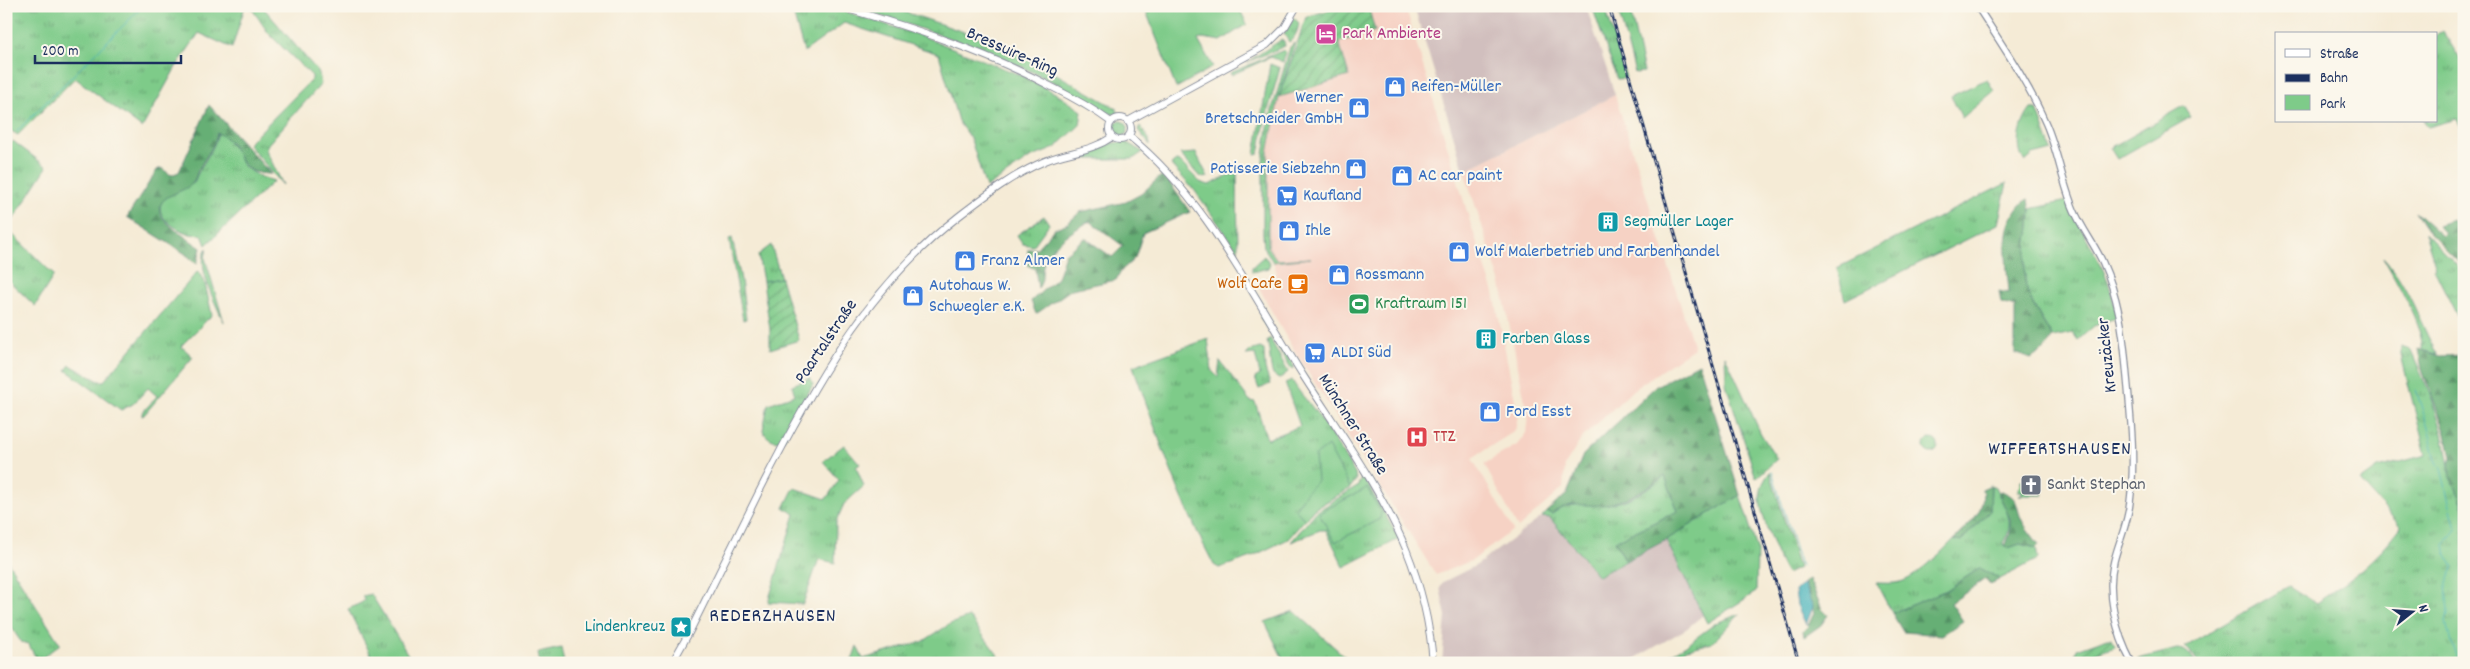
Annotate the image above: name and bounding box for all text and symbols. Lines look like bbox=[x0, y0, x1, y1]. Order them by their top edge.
street label: Bressuire-Ring bbox=[962, 22, 1062, 84]
hotel icon: Park Ambiente bbox=[1314, 22, 1338, 46]
place label: Park Ambiente bbox=[1342, 22, 1441, 47]
scale bar bbox=[35, 32, 181, 64]
legend bbox=[2275, 32, 2438, 122]
text: 200 m bbox=[42, 41, 79, 63]
text: Straße bbox=[2320, 44, 2359, 66]
text: Bahn bbox=[2320, 68, 2348, 90]
shop icon: Reifen-Müller bbox=[1383, 75, 1407, 99]
place label: Reifen-Müller bbox=[1411, 75, 1502, 100]
place label: Werner Bretschneider GmbH bbox=[1205, 86, 1343, 132]
text: Park bbox=[2320, 94, 2346, 116]
shop icon: Werner Bretschneider GmbH bbox=[1347, 96, 1371, 120]
place label: Patisserie Siebzehn bbox=[1210, 157, 1340, 182]
shop icon: Patisserie Siebzehn bbox=[1344, 157, 1368, 181]
shop icon: AC car paint bbox=[1390, 164, 1414, 188]
place label: AC car paint bbox=[1418, 164, 1503, 189]
supermarket icon: Kaufland bbox=[1275, 184, 1299, 208]
place label: Kaufland bbox=[1303, 184, 1362, 209]
building icon: Segmüller Lager bbox=[1596, 210, 1620, 234]
place label: Segmüller Lager bbox=[1624, 210, 1734, 235]
shop icon: Ihle bbox=[1277, 219, 1301, 243]
place label: Ihle bbox=[1305, 219, 1331, 244]
shop icon: Wolf Malerbetrieb und Farbenhandel bbox=[1447, 240, 1471, 264]
place label: Wolf Malerbetrieb und Farbenhandel bbox=[1475, 240, 1720, 265]
shop icon: Franz Almer bbox=[953, 249, 977, 273]
place label: Franz Almer bbox=[981, 249, 1065, 274]
shop icon: Rossmann bbox=[1327, 263, 1351, 287]
place label: Rossmann bbox=[1355, 263, 1424, 288]
place label: Wolf Cafe bbox=[1217, 272, 1282, 297]
cafe icon: Wolf Cafe bbox=[1286, 272, 1310, 296]
place label: Autohaus W. Schwegler e.K. bbox=[929, 274, 1025, 320]
shop icon: Autohaus W. Schwegler e.K. bbox=[901, 284, 925, 308]
sports icon: Kraftraum 151 bbox=[1347, 292, 1371, 316]
place label: Kraftraum 151 bbox=[1375, 292, 1467, 317]
street label: Paartalstraße bbox=[790, 295, 865, 389]
street label: Kreuzäcker bbox=[2092, 316, 2124, 394]
building icon: Farben Glass bbox=[1474, 327, 1498, 351]
place label: Farben Glass bbox=[1502, 327, 1590, 352]
supermarket icon: ALDI Süd bbox=[1303, 341, 1327, 365]
place label: ALDI Süd bbox=[1331, 341, 1391, 366]
street label: Münchner Straße bbox=[1311, 369, 1393, 481]
shop icon: Ford Esst bbox=[1478, 400, 1502, 424]
place label: Ford Esst bbox=[1506, 400, 1572, 425]
hospital icon: TTZ bbox=[1405, 425, 1429, 449]
place label: TTZ bbox=[1433, 425, 1455, 450]
district label: WIFFERTSHAUSEN bbox=[1988, 436, 2132, 464]
church icon: Sankt Stephan bbox=[2019, 473, 2043, 497]
place label: Sankt Stephan bbox=[2047, 473, 2146, 498]
north arrow bbox=[2388, 586, 2438, 636]
district label: REDERZHAUSEN bbox=[709, 603, 837, 631]
text: N bbox=[2412, 603, 2433, 615]
place label: Lindenkreuz bbox=[585, 615, 665, 640]
place icon: Lindenkreuz bbox=[669, 615, 693, 639]

